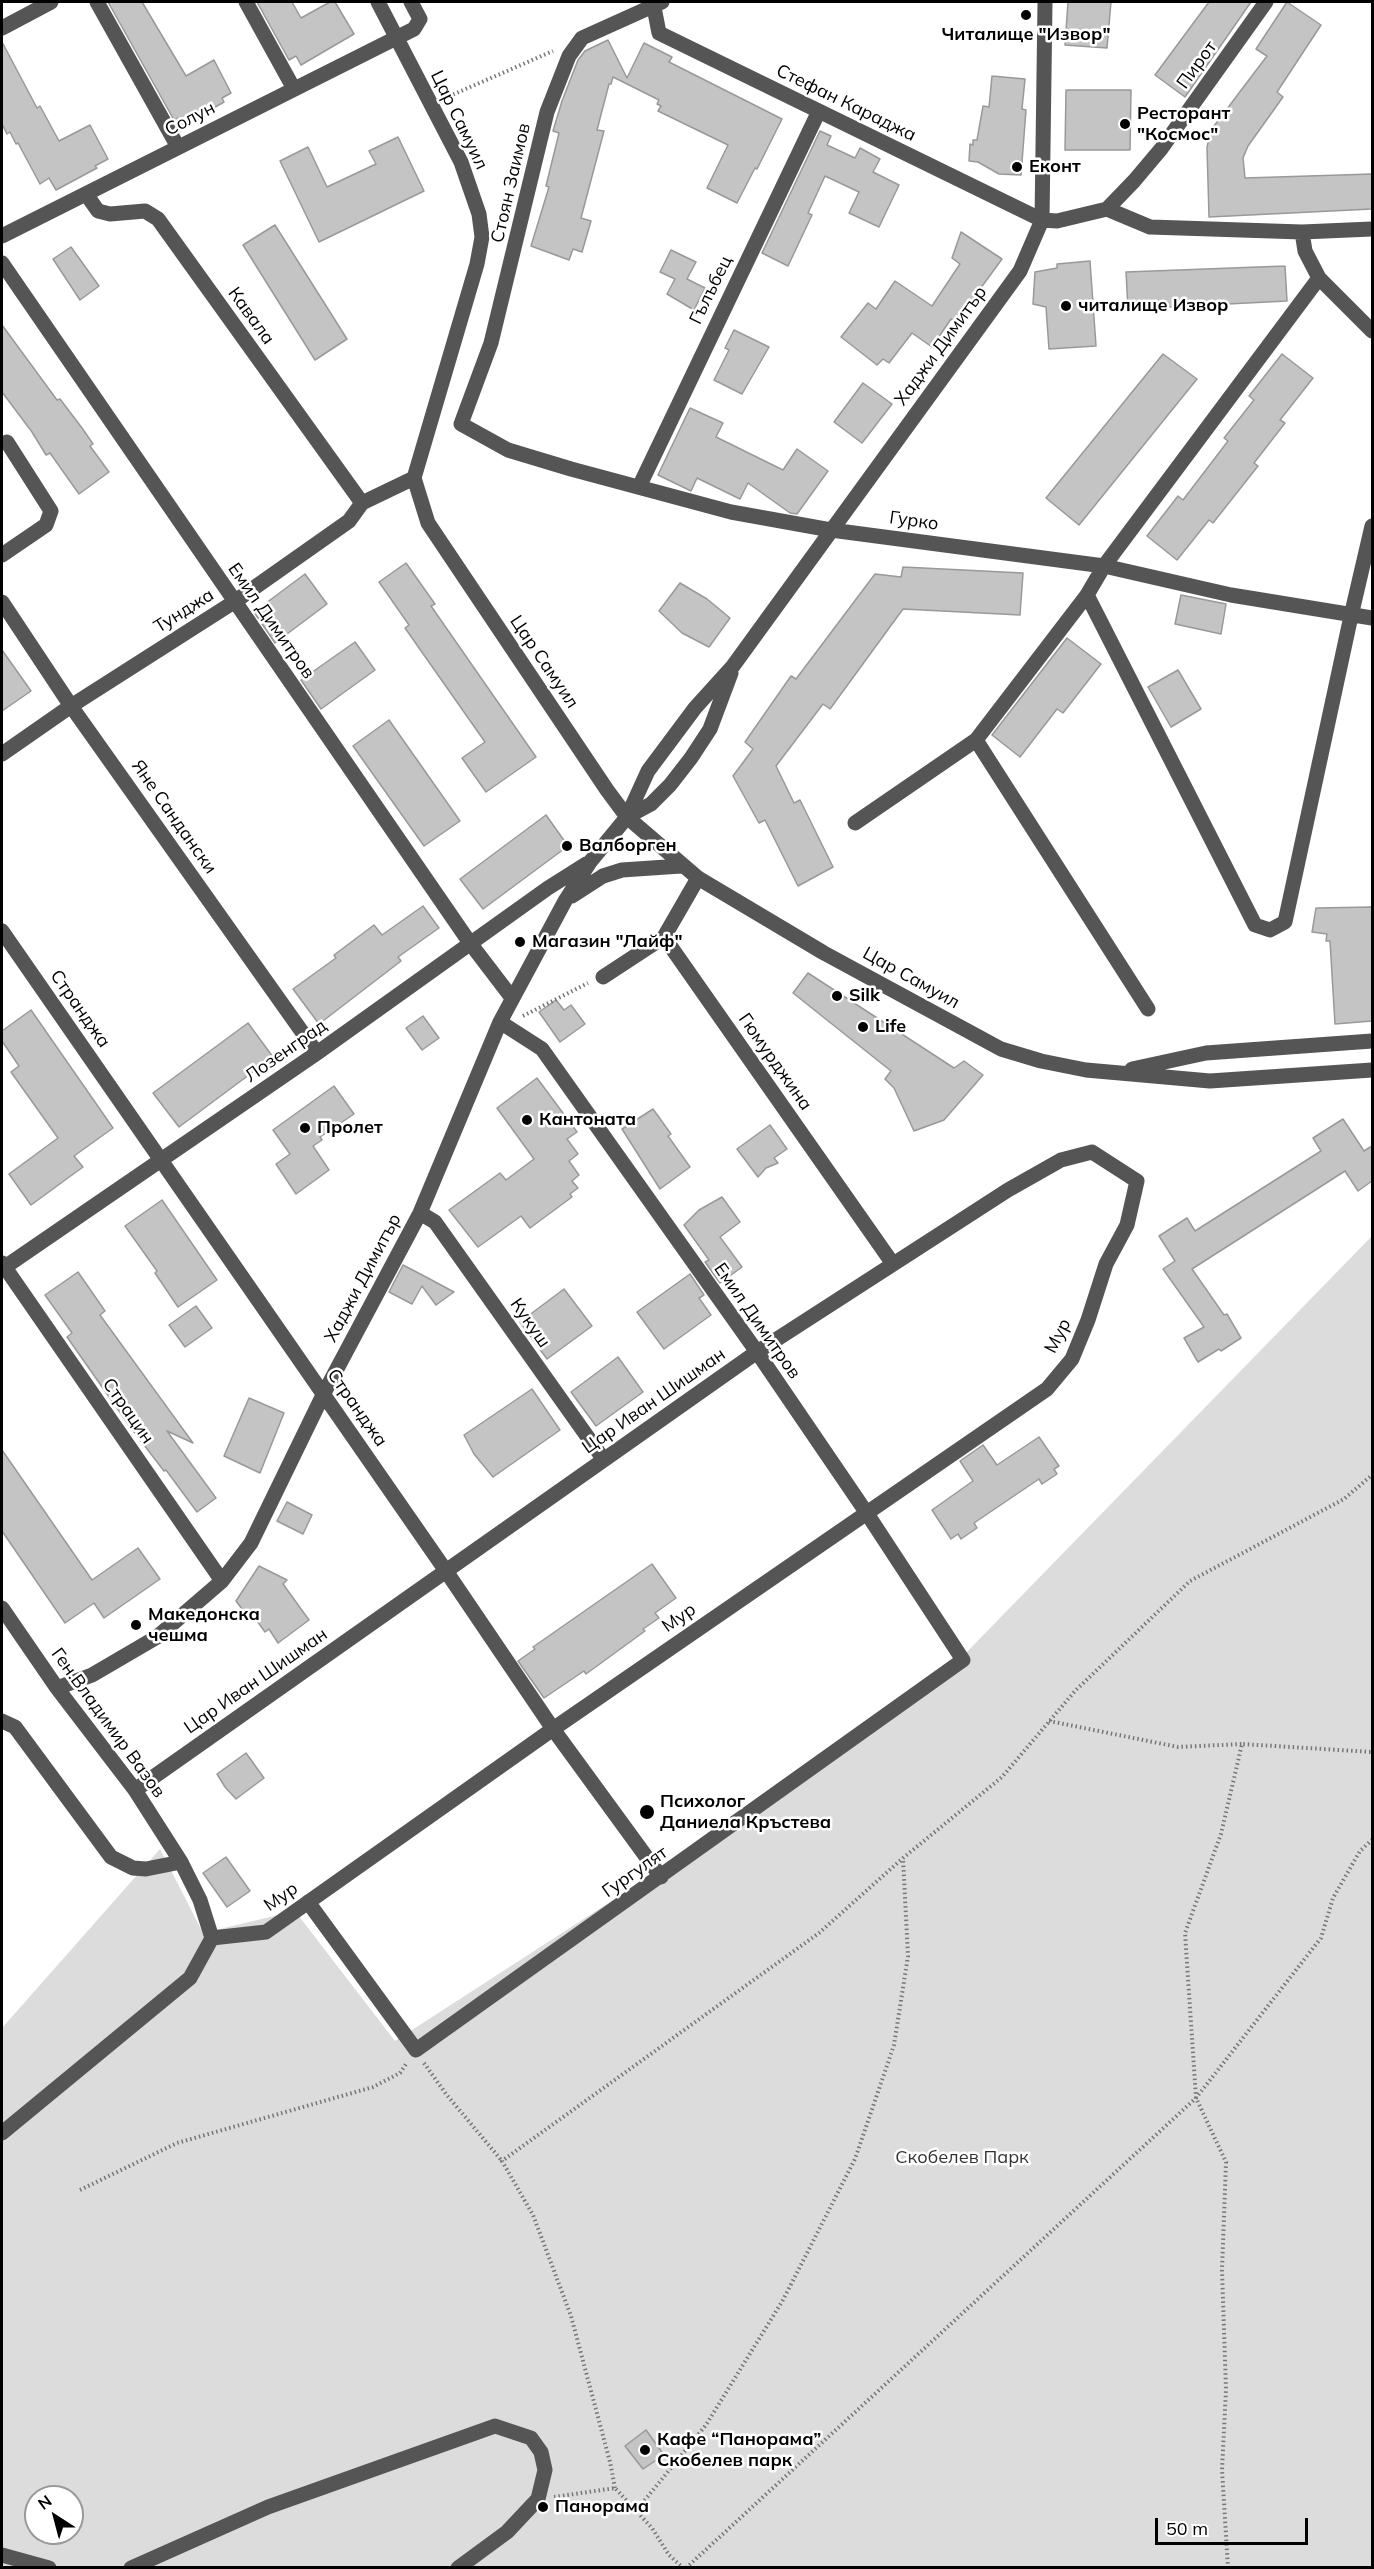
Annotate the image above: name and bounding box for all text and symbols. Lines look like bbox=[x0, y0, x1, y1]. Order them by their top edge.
marker: Читалище "Извор" bbox=[1019, 8, 1033, 22]
place label: Читалище "Извор" bbox=[942, 24, 1110, 46]
street label: Пирот bbox=[1172, 37, 1222, 93]
street label: Стефан Караджа bbox=[773, 60, 919, 146]
street label: Цар Самуил bbox=[426, 67, 492, 173]
street label: Солун bbox=[161, 97, 219, 141]
place label: Ресторант "Космос" bbox=[1137, 103, 1230, 146]
marker: Ресторант "Космос" bbox=[1118, 117, 1132, 131]
street label: Стоян Заимов bbox=[487, 121, 535, 245]
place label: Еконт bbox=[1029, 156, 1081, 178]
marker: Еконт bbox=[1010, 160, 1024, 174]
street label: Гълъбец bbox=[685, 252, 737, 328]
street label: Хаджи Димитър bbox=[890, 282, 992, 410]
street label: Кавала bbox=[223, 283, 279, 349]
place label: читалище Извор bbox=[1078, 295, 1228, 317]
marker: читалище Извор bbox=[1059, 299, 1073, 313]
street label: Гурко bbox=[888, 507, 940, 535]
street label: Емил Димитров bbox=[223, 559, 319, 683]
street label: Тунджа bbox=[150, 584, 218, 638]
street label: Цар Самуил bbox=[505, 611, 583, 713]
street label: Яне Сандански bbox=[127, 756, 221, 878]
place label: Валборген bbox=[579, 835, 677, 857]
marker: Валборген bbox=[560, 839, 574, 853]
place label: Магазин "Лайф" bbox=[532, 931, 683, 953]
marker: Магазин "Лайф" bbox=[513, 935, 527, 949]
street label: Цар Самуил bbox=[859, 943, 963, 1013]
street label: Странджа bbox=[45, 966, 115, 1052]
place label: Silk bbox=[849, 985, 880, 1007]
marker: Silk bbox=[830, 989, 844, 1003]
street label: Гюмурджина bbox=[734, 1009, 816, 1115]
street label: Лозенград bbox=[241, 1015, 331, 1087]
place label: Life bbox=[875, 1016, 906, 1038]
marker: Life bbox=[856, 1020, 870, 1034]
place label: Кантоната bbox=[539, 1109, 636, 1131]
marker: Кантоната bbox=[520, 1113, 534, 1127]
place label: Пролет bbox=[317, 1117, 383, 1139]
marker: Пролет bbox=[298, 1121, 312, 1135]
street label: Хаджи Димитър bbox=[320, 1210, 406, 1346]
street label: Емил Димитров bbox=[709, 1259, 805, 1383]
street label: Кукуш bbox=[505, 1294, 555, 1352]
street label: Мур bbox=[1040, 1315, 1076, 1357]
street label: Цар Иван Шишман bbox=[578, 1343, 730, 1459]
street label: Странджа bbox=[322, 1365, 392, 1451]
street label: Страцин bbox=[98, 1374, 158, 1448]
street label: Мур bbox=[658, 1599, 700, 1637]
place label: Македонска чешма bbox=[148, 1604, 260, 1646]
marker: Македонска чешма bbox=[129, 1618, 143, 1632]
street label: Цар Иван Шишман bbox=[180, 1623, 332, 1739]
street label: Ген.Владимир Вазов bbox=[47, 1644, 169, 1802]
place label: Психолог Даниела Кръстева bbox=[660, 1791, 831, 1834]
marker: Психолог Даниела Кръстева bbox=[638, 1803, 656, 1821]
street label: Гургулят bbox=[598, 1842, 672, 1902]
street label: Мур bbox=[260, 1878, 302, 1916]
park label: Скобелев Парк bbox=[895, 2147, 1029, 2169]
place label: Кафе “Панорама” Скобелев парк bbox=[657, 2429, 821, 2472]
marker: Кафе “Панорама” Скобелев парк bbox=[638, 2443, 652, 2457]
north arrow bbox=[24, 2485, 84, 2545]
text: N bbox=[34, 2490, 55, 2514]
place label: Панорама bbox=[555, 2496, 649, 2518]
marker: Панорама bbox=[536, 2500, 550, 2514]
scale bar bbox=[1158, 2506, 1311, 2544]
text: 50 m bbox=[1166, 2517, 1208, 2540]

